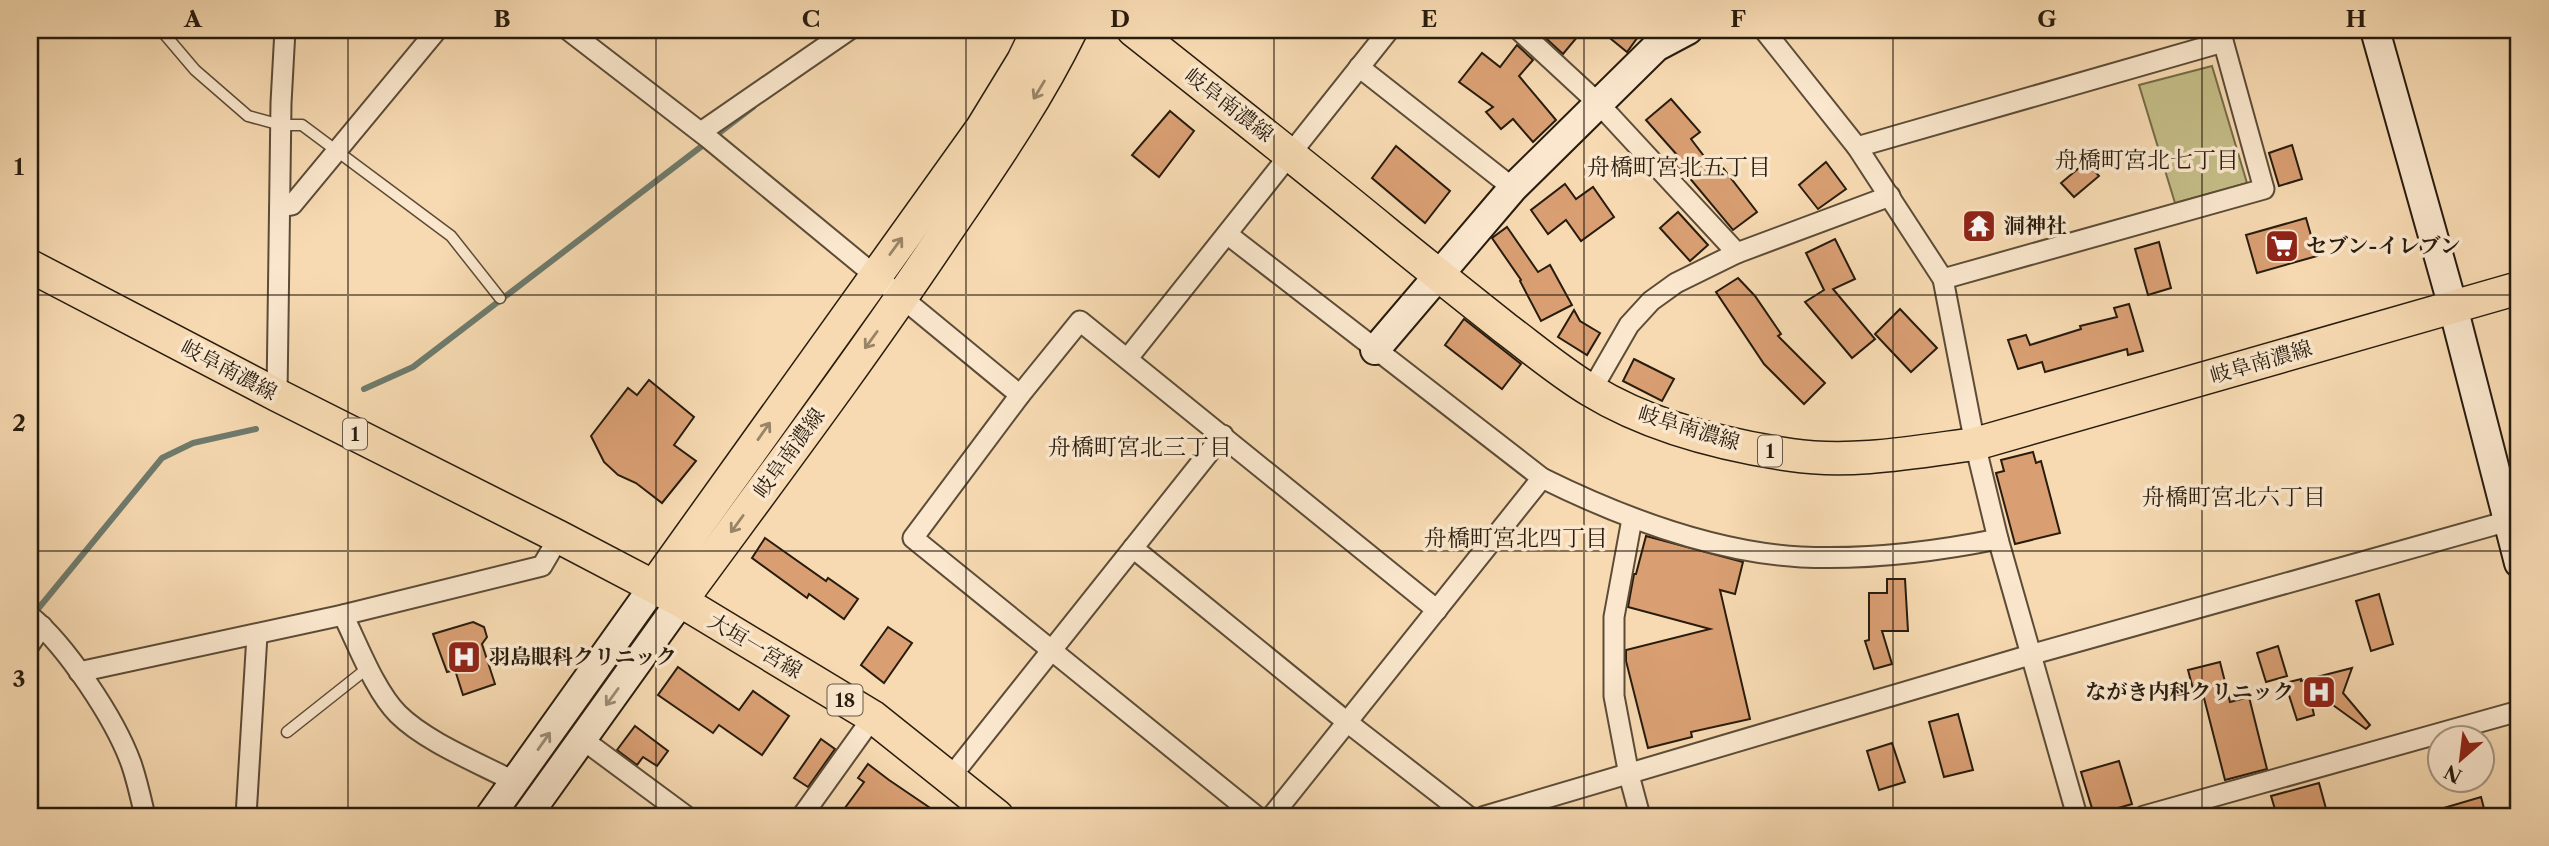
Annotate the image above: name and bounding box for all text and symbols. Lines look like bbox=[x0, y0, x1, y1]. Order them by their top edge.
text: A bbox=[183, 5, 203, 33]
text: B bbox=[493, 5, 511, 33]
text: C bbox=[802, 5, 820, 33]
text: D bbox=[1110, 5, 1130, 33]
text: E bbox=[1421, 5, 1437, 33]
text: F bbox=[1730, 5, 1746, 33]
text: G bbox=[2037, 5, 2057, 33]
text: H bbox=[2346, 5, 2367, 33]
street label: 岐阜南濃線 bbox=[1180, 62, 1278, 147]
one-way arrow bbox=[1032, 80, 1046, 100]
district label: 舟橋町宮北七丁目 bbox=[2055, 146, 2239, 174]
text: 1 bbox=[14, 153, 25, 181]
district label: 舟橋町宮北五丁目 bbox=[1587, 153, 1771, 181]
temple icon: 洞神社 bbox=[1960, 207, 1998, 245]
place label: 洞神社 bbox=[2004, 213, 2067, 238]
supermarket icon: セブン-イレブン bbox=[2263, 227, 2301, 265]
place label: セブン-イレブン bbox=[2306, 233, 2461, 258]
one-way arrow bbox=[889, 237, 904, 256]
one-way arrow bbox=[864, 330, 879, 349]
street label: 岐阜南濃線 bbox=[177, 334, 281, 405]
street label: 岐阜南濃線 bbox=[2207, 335, 2315, 388]
street label: 岐阜南濃線 bbox=[1635, 400, 1743, 455]
street label: 岐阜南濃線 bbox=[748, 403, 830, 503]
text: 2 bbox=[12, 409, 26, 437]
road number: 1 bbox=[343, 418, 367, 449]
one-way arrow bbox=[757, 422, 771, 441]
district label: 舟橋町宮北三丁目 bbox=[1048, 433, 1232, 461]
road number: 1 bbox=[1758, 436, 1782, 466]
district label: 舟橋町宮北六丁目 bbox=[2142, 483, 2326, 511]
one-way arrow bbox=[730, 514, 744, 533]
district label: 舟橋町宮北四丁目 bbox=[1424, 524, 1608, 552]
street label: 大垣一宮線 bbox=[704, 608, 807, 683]
hospital icon: 羽島眼科クリニック bbox=[445, 638, 483, 676]
place label: 羽島眼科クリニック bbox=[489, 644, 677, 669]
text: 3 bbox=[13, 665, 26, 693]
hospital icon: ながき内科クリニック bbox=[2300, 673, 2338, 711]
place label: ながき内科クリニック bbox=[2085, 679, 2294, 704]
road number: 18 bbox=[828, 684, 862, 716]
one-way arrow bbox=[605, 687, 620, 705]
north arrow bbox=[2426, 724, 2496, 794]
one-way arrow bbox=[537, 732, 551, 751]
text: N bbox=[2441, 760, 2466, 788]

